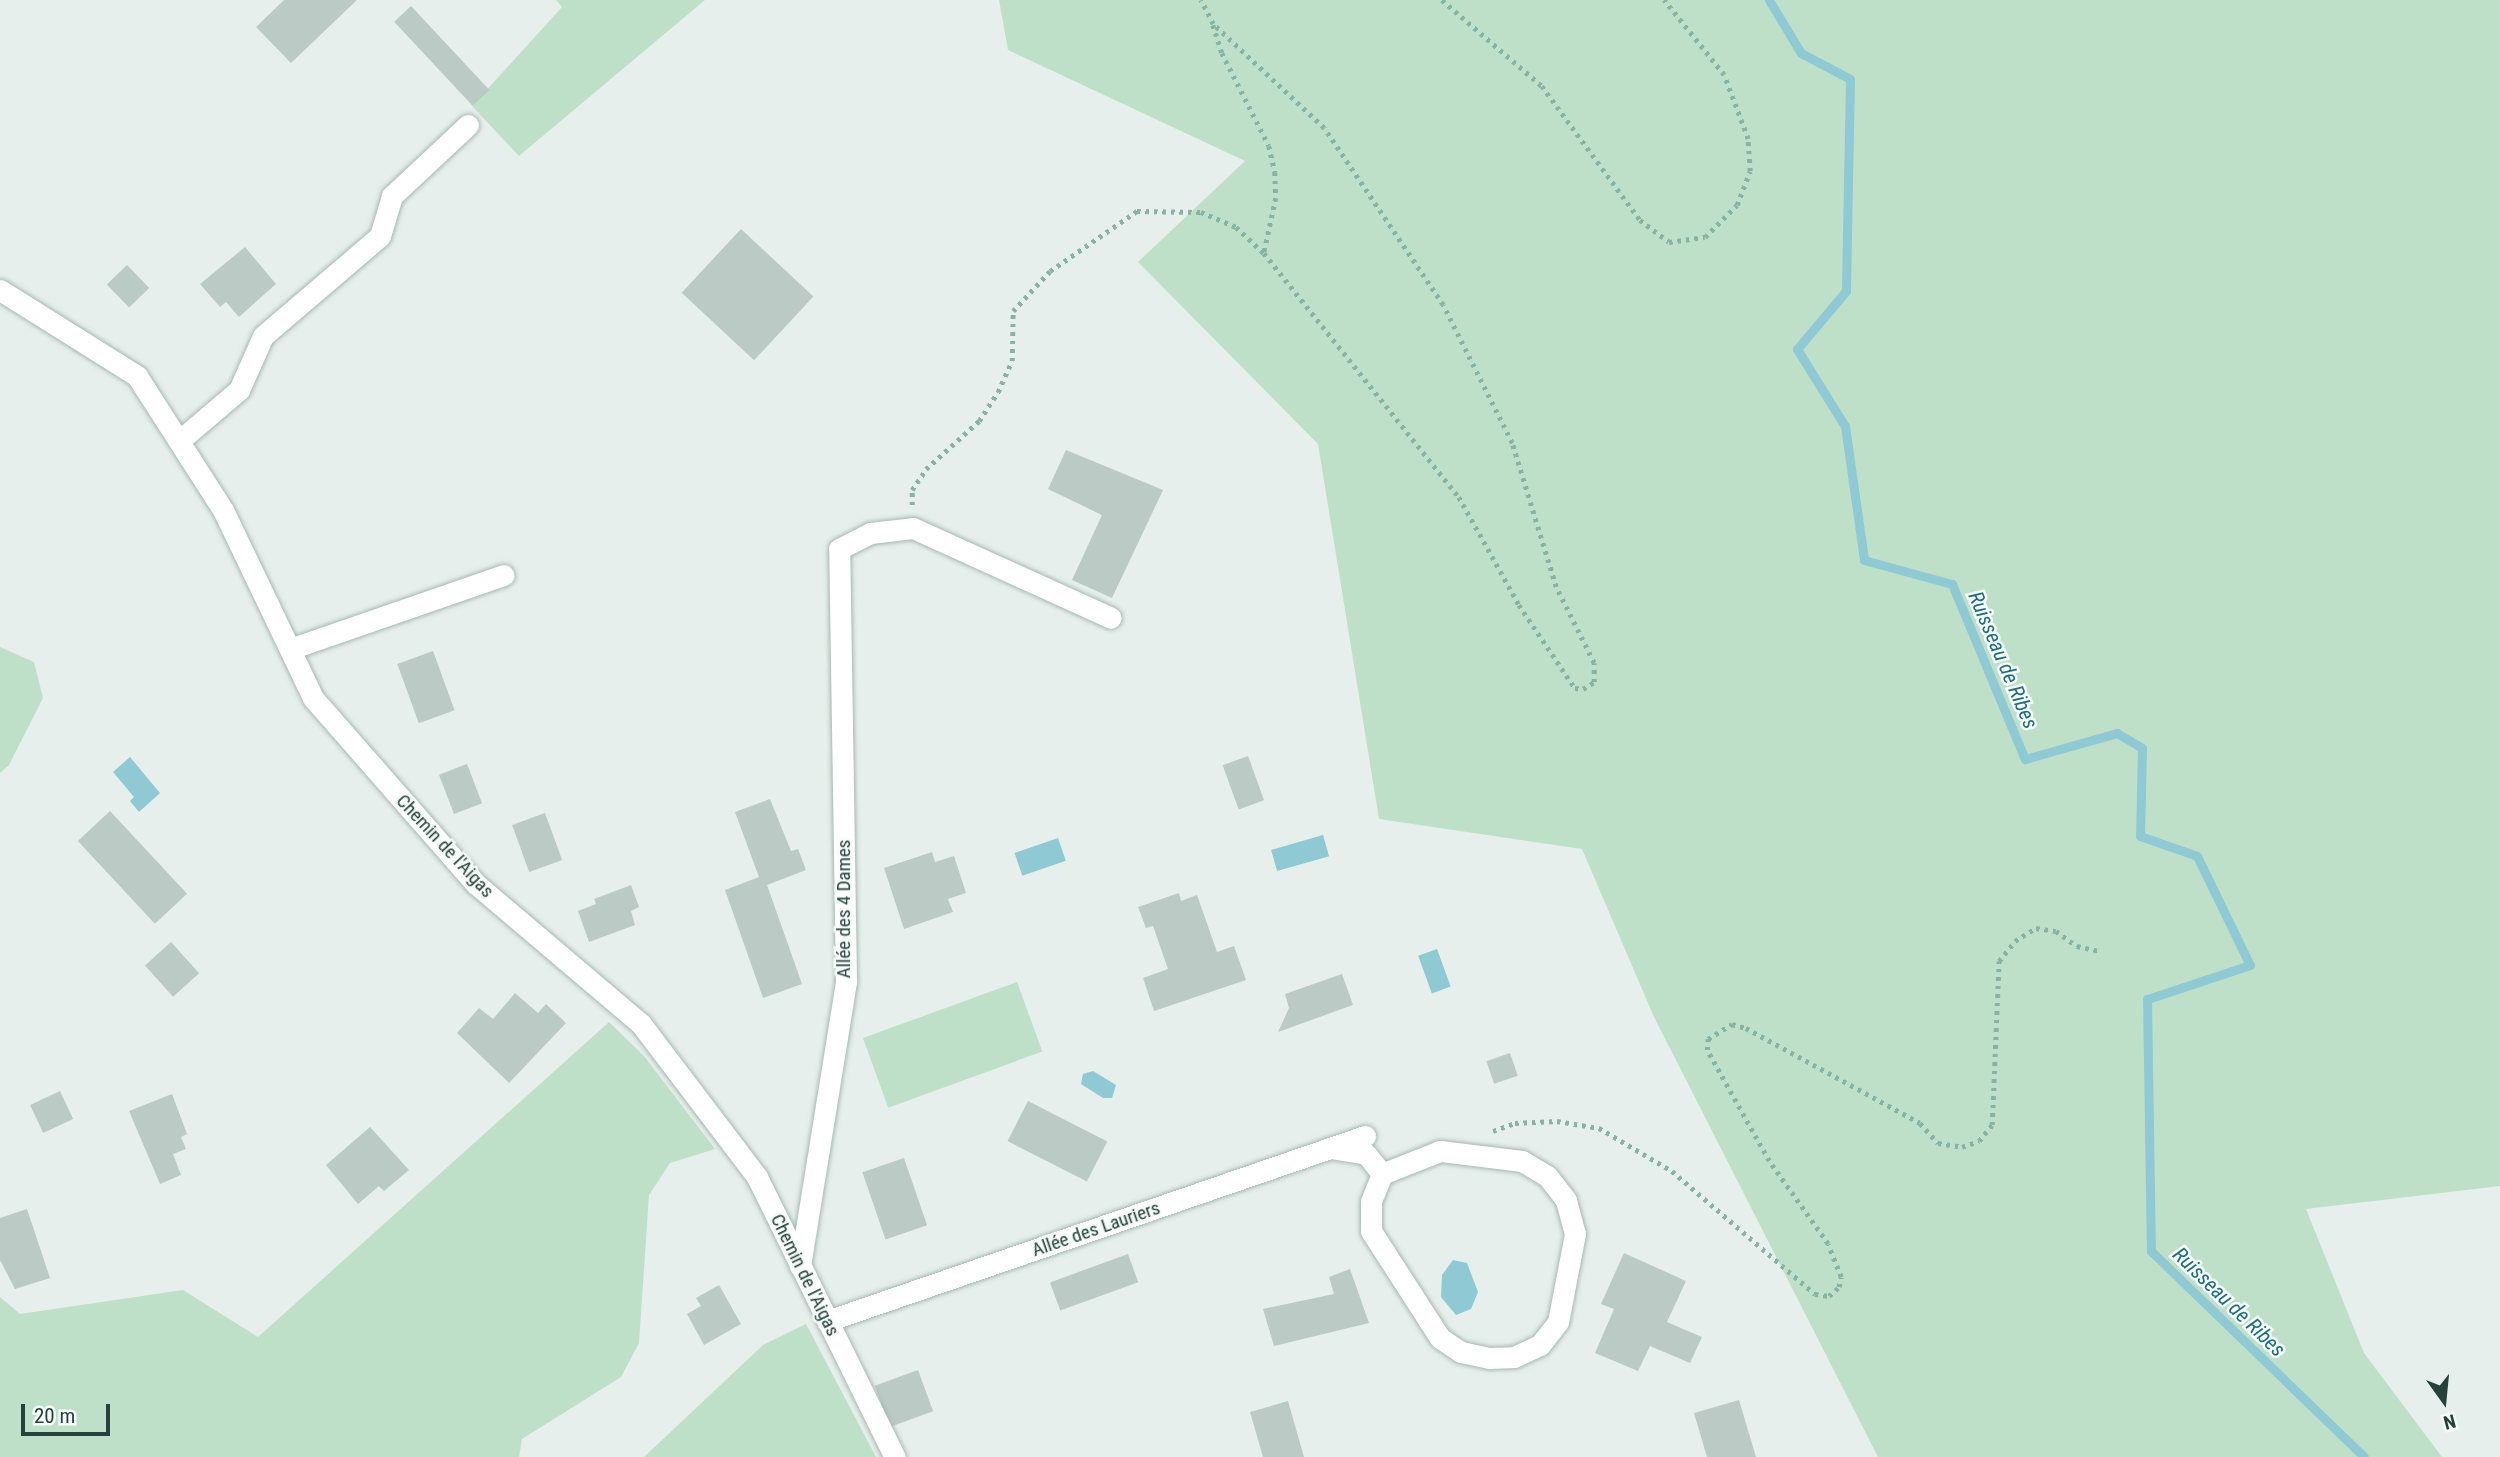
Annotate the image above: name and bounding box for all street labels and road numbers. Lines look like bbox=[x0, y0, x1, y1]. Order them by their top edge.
street label: Chemin de l'Aigas bbox=[391, 790, 499, 902]
street label: Allée des 4 Dames bbox=[833, 840, 855, 978]
street label: Allée des Lauriers bbox=[1029, 1196, 1163, 1262]
street label: Chemin de l'Aigas bbox=[766, 1210, 844, 1340]

